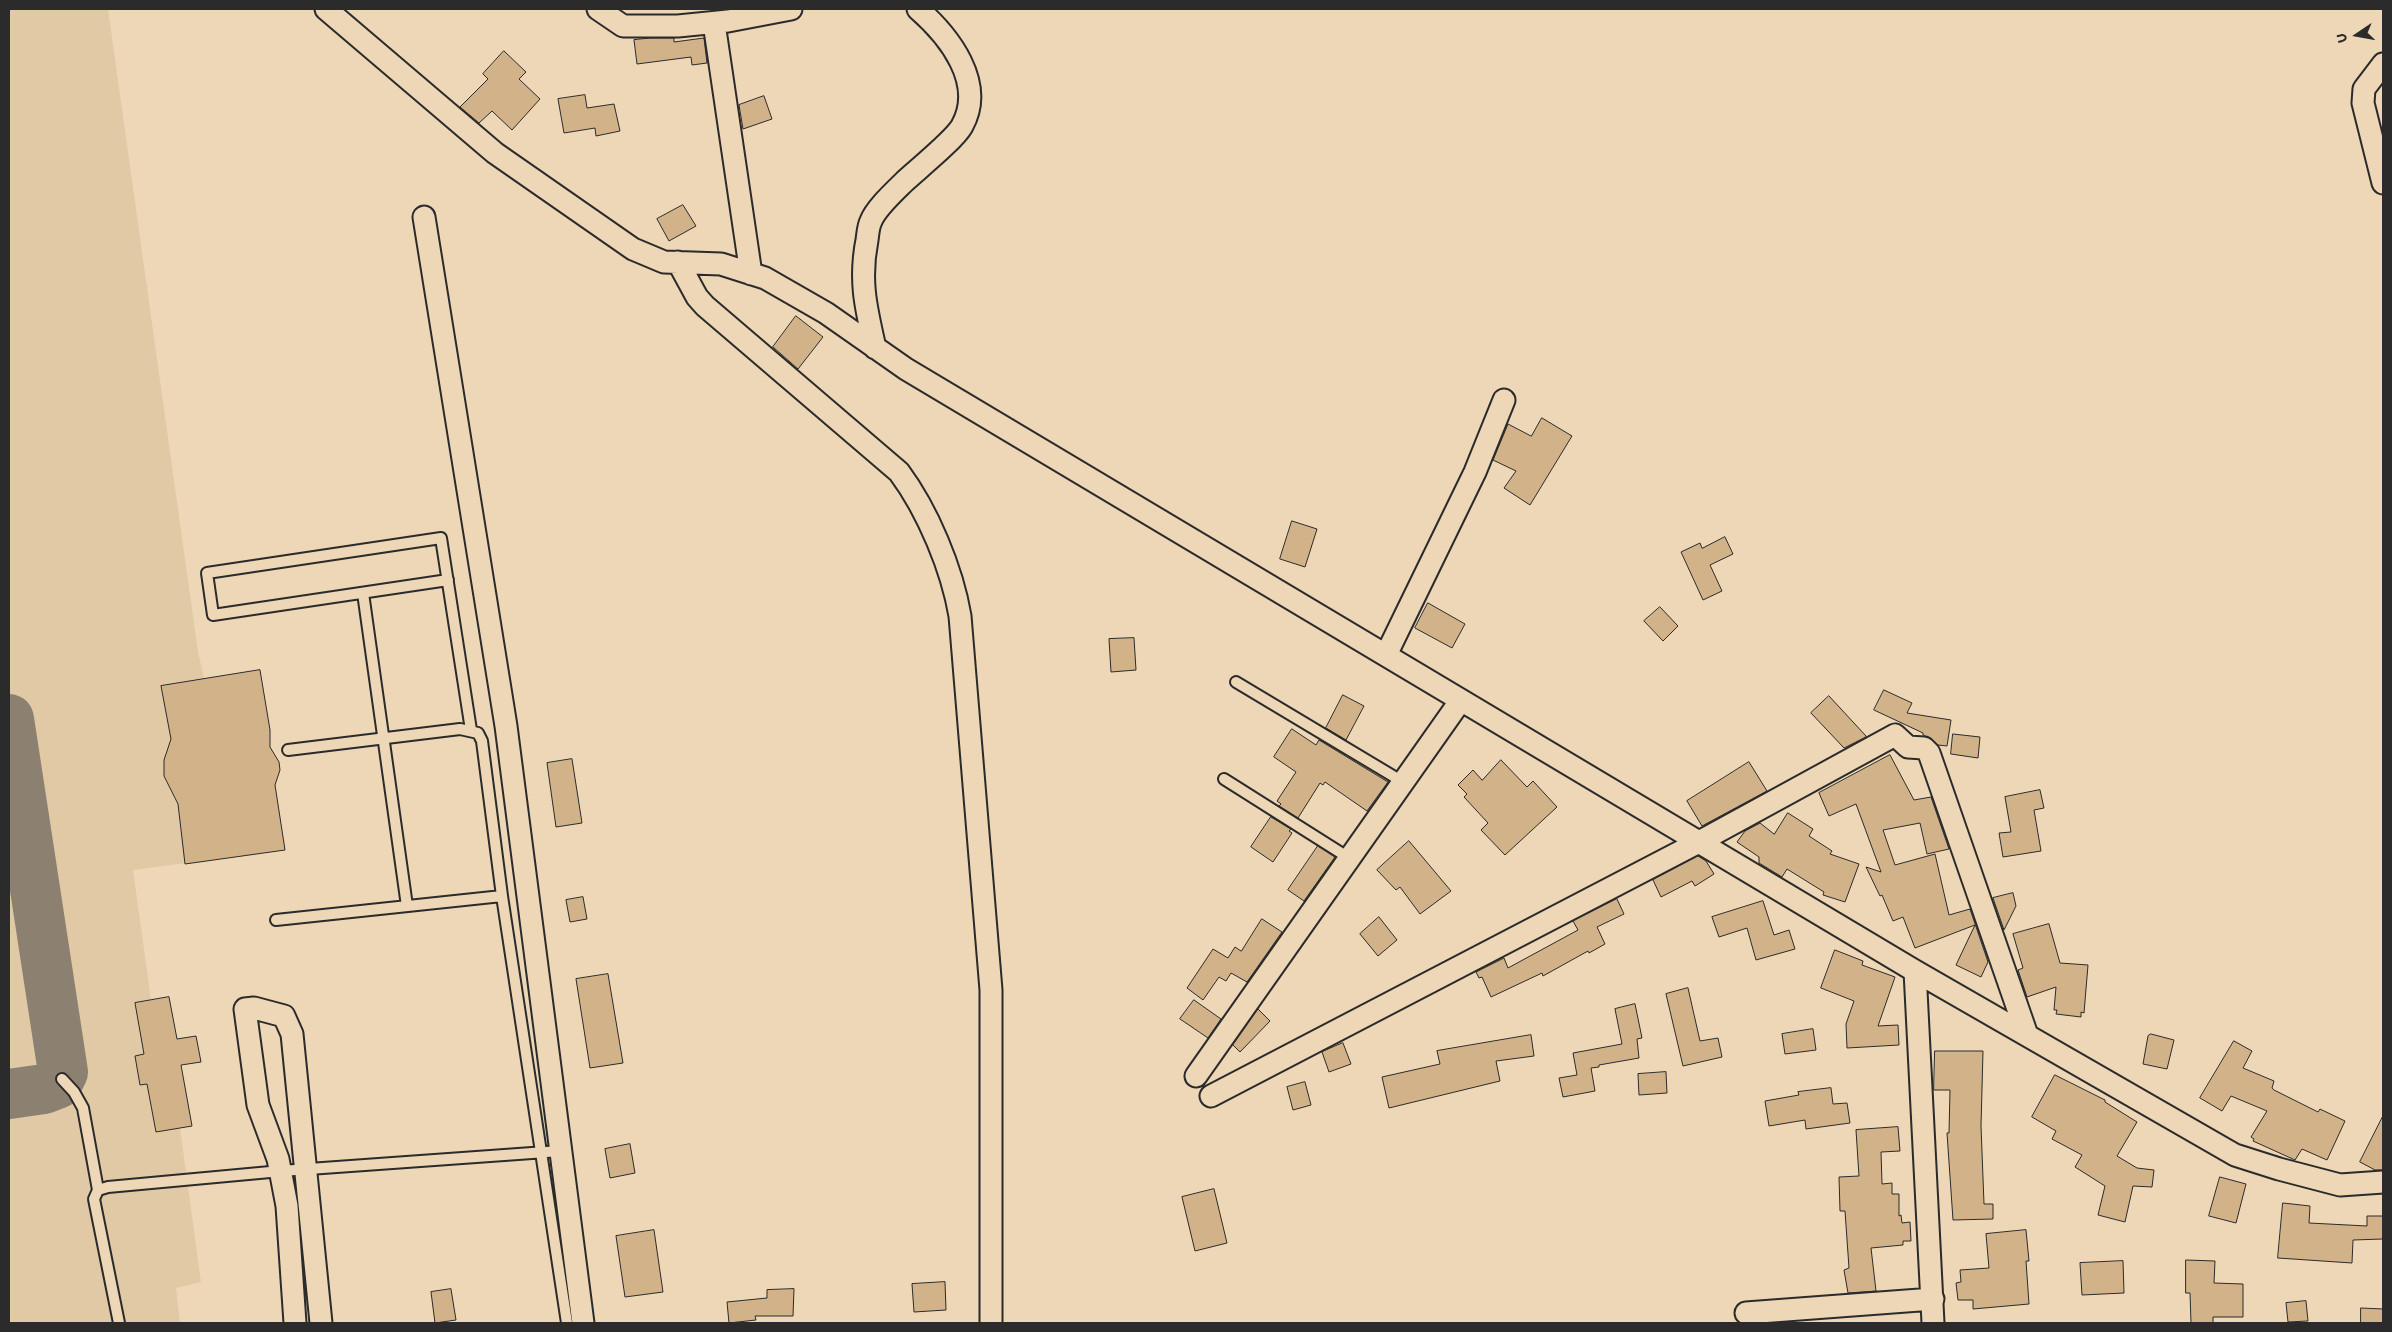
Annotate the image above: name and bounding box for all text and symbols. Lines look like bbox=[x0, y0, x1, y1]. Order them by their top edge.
north arrow bbox=[2332, 10, 2382, 60]
text: U bbox=[2333, 32, 2351, 45]

